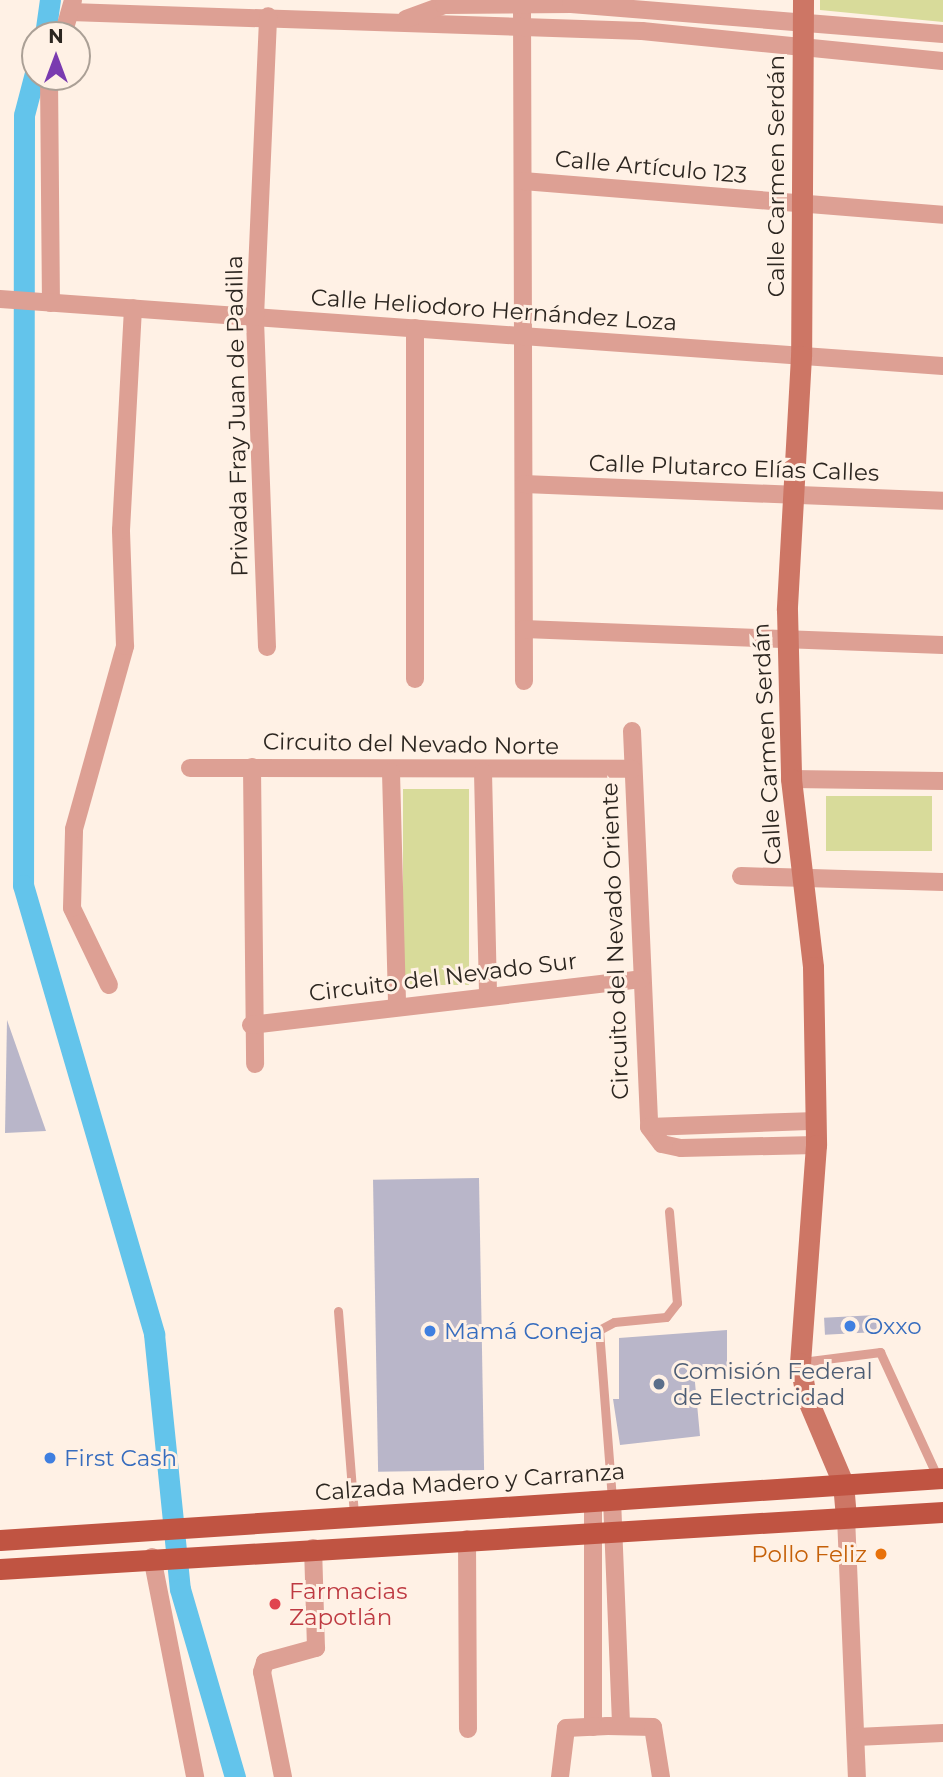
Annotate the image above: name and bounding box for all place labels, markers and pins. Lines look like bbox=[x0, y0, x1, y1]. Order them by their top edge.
place label: Oxxo bbox=[864, 1312, 922, 1340]
place label: Mamá Coneja bbox=[444, 1317, 603, 1345]
marker: Oxxo bbox=[842, 1318, 858, 1334]
marker: Mamá Coneja bbox=[422, 1323, 438, 1339]
place label: Comisión Federal de Electricidad bbox=[673, 1357, 873, 1411]
marker: Comisión Federal de Electricidad bbox=[651, 1376, 667, 1392]
place label: First Cash bbox=[64, 1444, 177, 1472]
marker: First Cash bbox=[42, 1450, 58, 1466]
place label: Pollo Feliz bbox=[751, 1540, 867, 1568]
marker: Pollo Feliz bbox=[873, 1546, 889, 1562]
place label: Farmacias Zapotlán bbox=[289, 1577, 407, 1631]
marker: Farmacias Zapotlán bbox=[267, 1596, 283, 1612]

